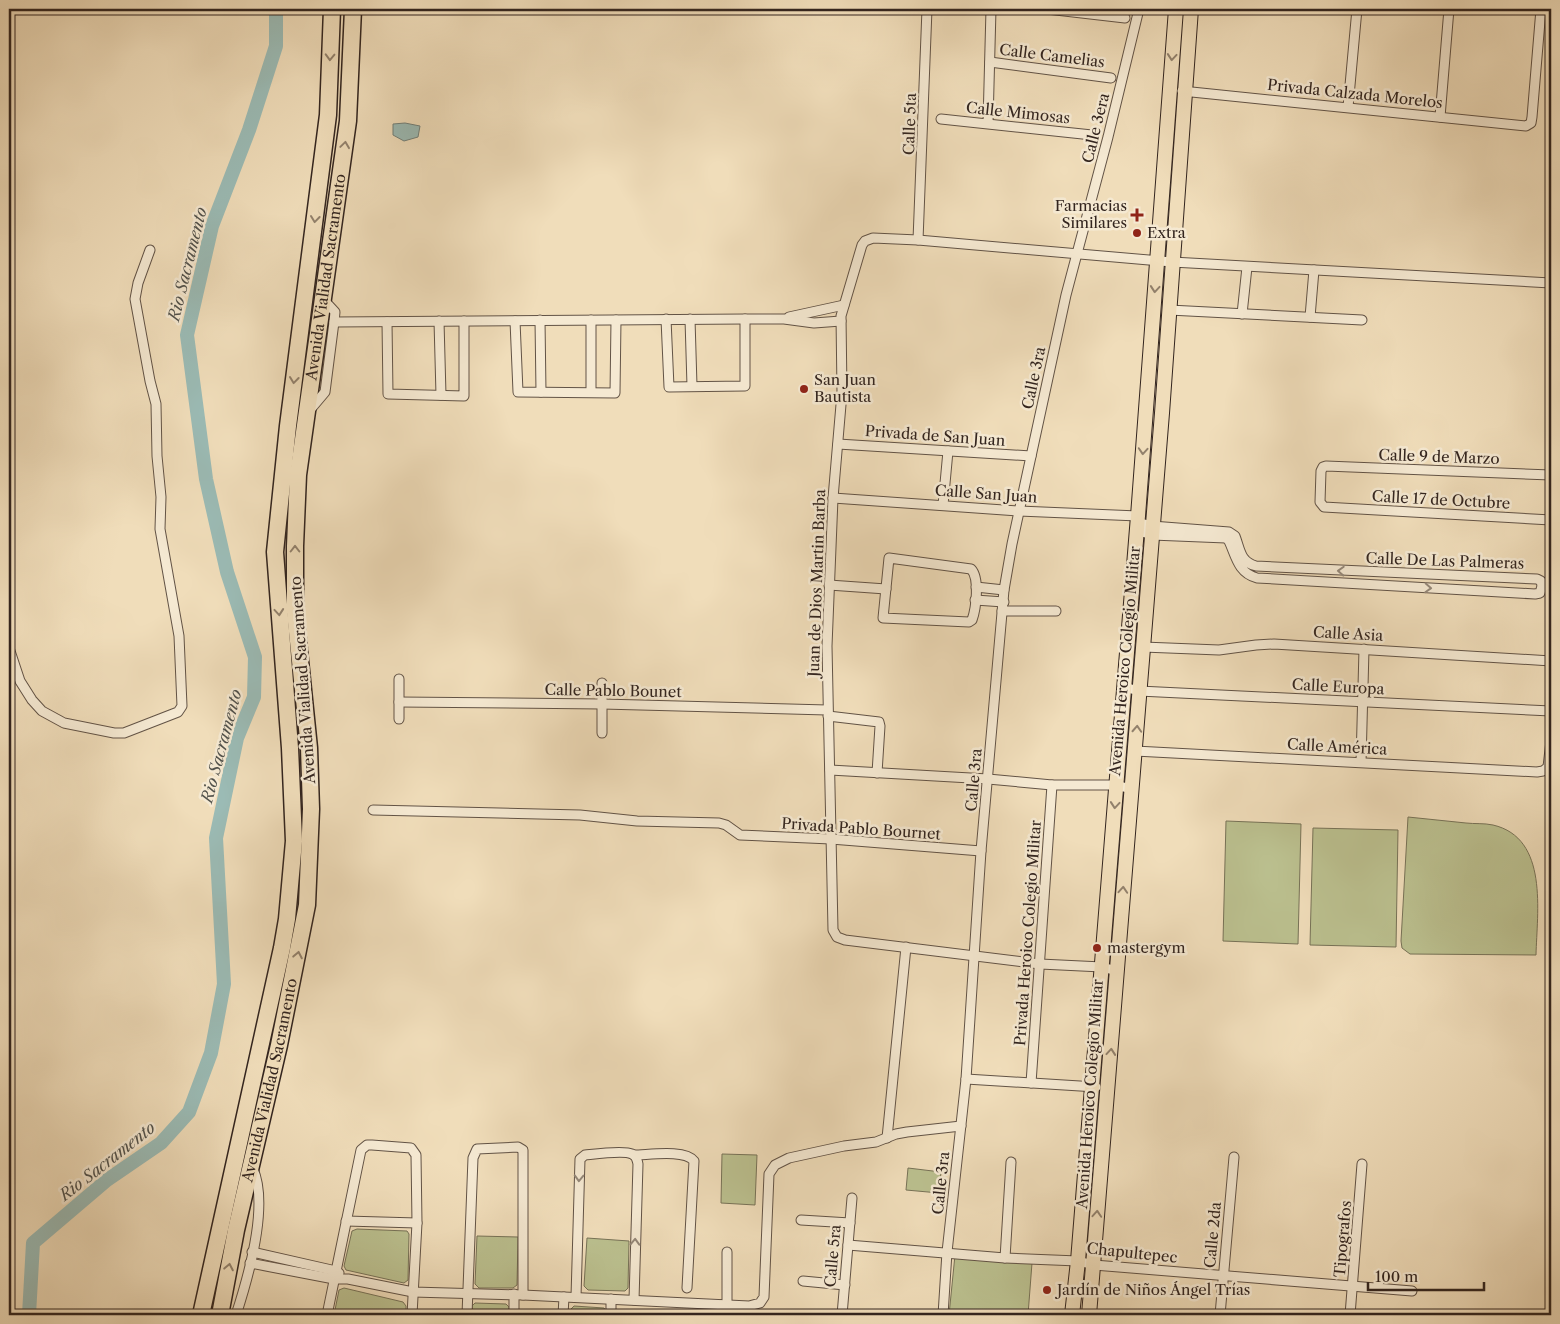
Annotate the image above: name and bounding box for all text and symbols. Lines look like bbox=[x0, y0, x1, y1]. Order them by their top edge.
street label: Calle Camelias bbox=[998, 40, 1106, 71]
one-way arrow bbox=[325, 54, 335, 62]
one-way arrow bbox=[1167, 54, 1178, 62]
street label: Privada Calzada Morelos bbox=[1266, 75, 1444, 112]
street label: Calle 3era bbox=[1078, 91, 1113, 165]
street label: Calle 5ta bbox=[899, 93, 920, 155]
street label: Calle Mimosas bbox=[965, 98, 1071, 127]
one-way arrow bbox=[339, 141, 349, 149]
street label: Avenida Vialidad Sacramento bbox=[301, 173, 349, 382]
place label: Farmacias Similares bbox=[1055, 196, 1127, 232]
water label: Rio Sacramento bbox=[163, 205, 211, 325]
marker: Farmacias Similares bbox=[1131, 209, 1143, 221]
one-way arrow bbox=[310, 215, 320, 223]
place label: Extra bbox=[1147, 223, 1186, 242]
marker: Extra bbox=[1131, 227, 1143, 239]
one-way arrow bbox=[1150, 285, 1161, 293]
street label: Calle 3ra bbox=[1018, 345, 1049, 411]
place label: San Juan Bautista bbox=[814, 370, 877, 406]
one-way arrow bbox=[289, 377, 300, 385]
marker: San Juan Bautista bbox=[798, 383, 810, 395]
street label: Privada de San Juan bbox=[864, 421, 1006, 450]
street label: Calle 9 de Marzo bbox=[1378, 445, 1500, 468]
one-way arrow bbox=[1137, 447, 1148, 455]
street label: Calle San Juan bbox=[934, 480, 1039, 507]
street label: Calle 17 de Octubre bbox=[1371, 486, 1511, 513]
street label: Juan de Dios Martin Barba bbox=[804, 489, 829, 679]
one-way arrow bbox=[290, 545, 300, 552]
street label: Avenida Heroico Colegio Militar bbox=[1105, 545, 1144, 778]
street label: Calle De Las Palmeras bbox=[1365, 548, 1525, 573]
one-way arrow bbox=[1337, 565, 1345, 576]
street label: Avenida Vialidad Sacramento bbox=[286, 576, 319, 786]
one-way arrow bbox=[1424, 583, 1432, 594]
one-way arrow bbox=[273, 608, 284, 616]
street label: Calle Asia bbox=[1312, 622, 1384, 645]
street label: Calle Europa bbox=[1291, 675, 1385, 698]
street label: Calle Pablo Bounet bbox=[544, 680, 682, 701]
water label: Rio Sacramento bbox=[196, 687, 246, 807]
one-way arrow bbox=[1131, 724, 1142, 732]
street label: Calle América bbox=[1286, 734, 1388, 759]
street label: Calle 3ra bbox=[961, 748, 986, 812]
one-way arrow bbox=[1109, 801, 1120, 809]
street label: Privada Pablo Bournet bbox=[781, 813, 942, 844]
street label: Privada Heroico Colegio Militar bbox=[1010, 819, 1045, 1047]
one-way arrow bbox=[1117, 886, 1128, 894]
place label: mastergym bbox=[1107, 938, 1186, 957]
marker: mastergym bbox=[1091, 942, 1103, 954]
one-way arrow bbox=[292, 951, 302, 959]
street label: Avenida Vialidad Sacramento bbox=[237, 977, 301, 1185]
street label: Avenida Heroico Colegio Militar bbox=[1072, 978, 1107, 1211]
one-way arrow bbox=[1105, 1048, 1116, 1056]
water label: Rio Sacramento bbox=[53, 1117, 159, 1206]
street label: Calle 3ra bbox=[928, 1150, 953, 1215]
one-way arrow bbox=[574, 1174, 585, 1182]
street label: Tipografos bbox=[1330, 1200, 1355, 1278]
street label: Calle 2da bbox=[1200, 1201, 1225, 1269]
one-way arrow bbox=[1092, 1210, 1103, 1218]
street label: Calle 5ra bbox=[820, 1224, 845, 1288]
one-way arrow bbox=[630, 1238, 641, 1246]
street label: Chapultepec bbox=[1086, 1238, 1178, 1267]
scale bar bbox=[1368, 1259, 1484, 1291]
one-way arrow bbox=[223, 1263, 233, 1272]
text: 100 m bbox=[1375, 1267, 1418, 1286]
place label: Jardín de Niños Ángel Trías bbox=[1055, 1280, 1250, 1299]
marker: Jardín de Niños Ángel Trías bbox=[1041, 1284, 1053, 1296]

